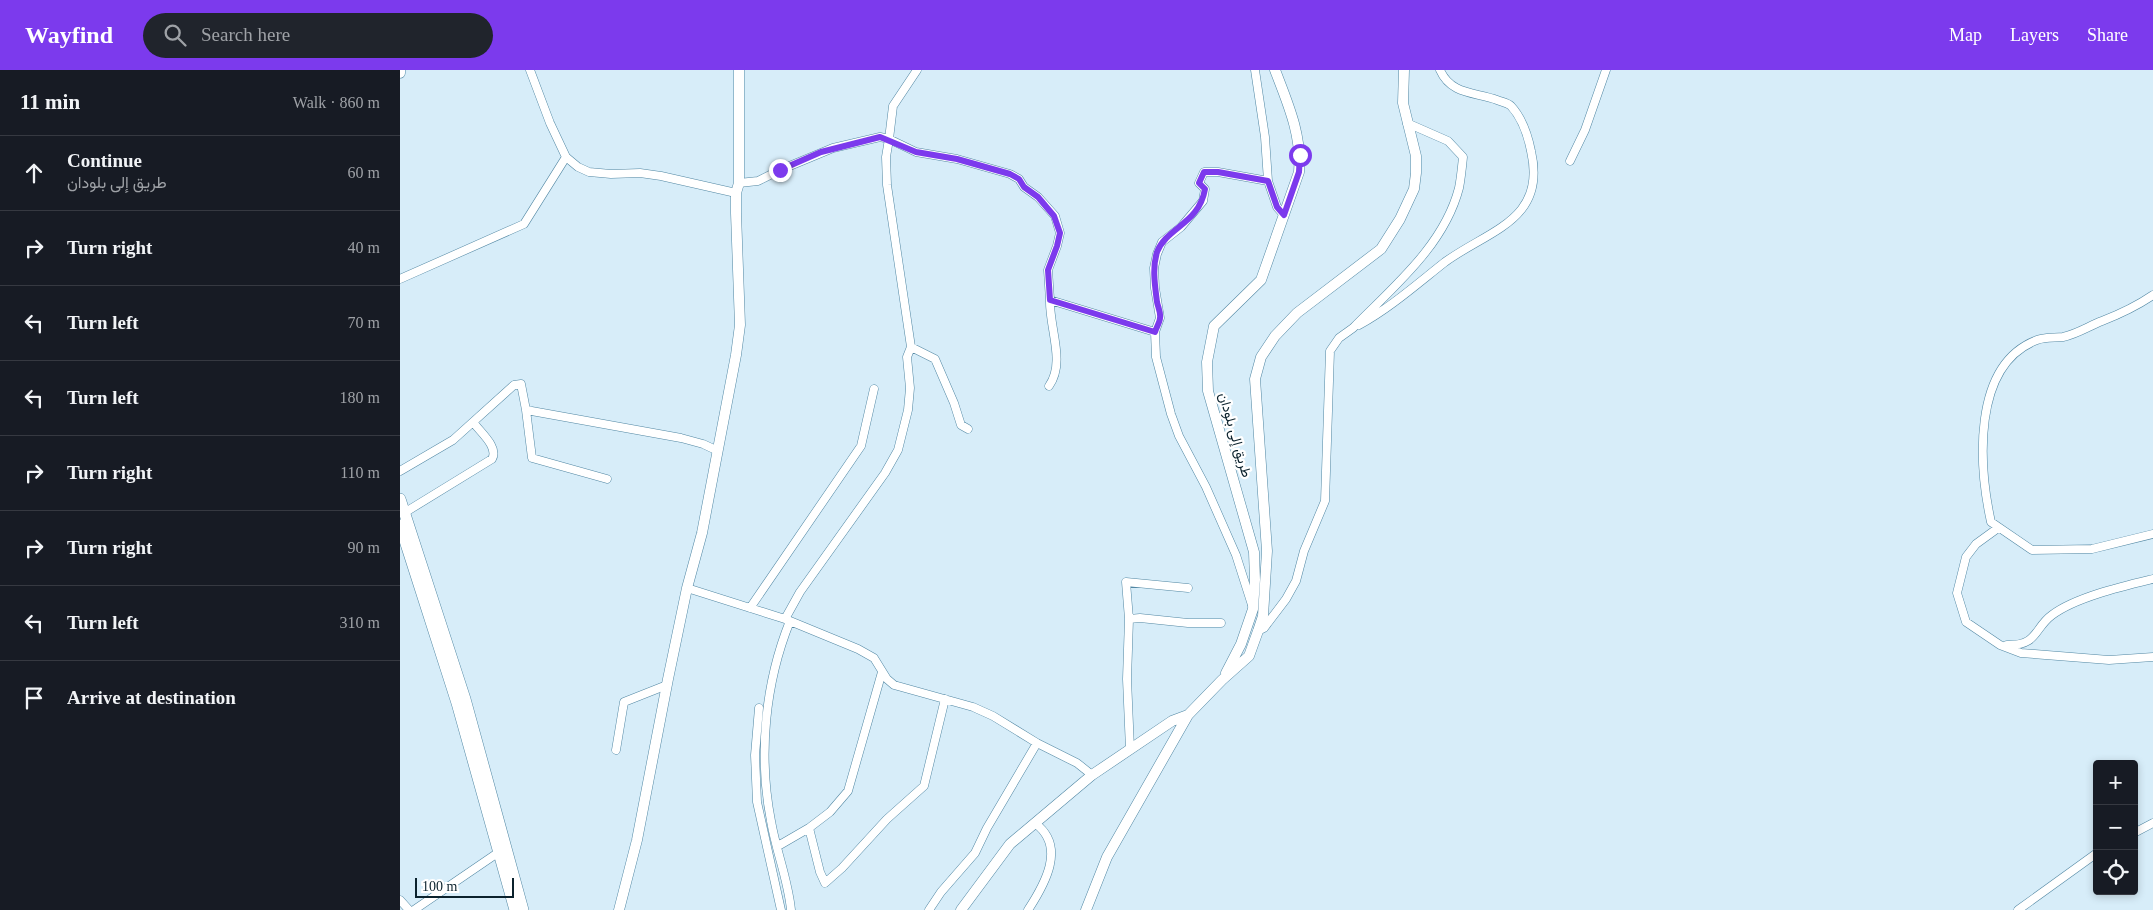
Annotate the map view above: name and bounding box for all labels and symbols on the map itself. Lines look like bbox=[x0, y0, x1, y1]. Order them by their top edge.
route start bbox=[1289, 144, 1312, 167]
route end bbox=[769, 159, 792, 182]
street label: طريق إلى بلودان bbox=[1214, 391, 1254, 480]
scale bar bbox=[415, 875, 514, 898]

